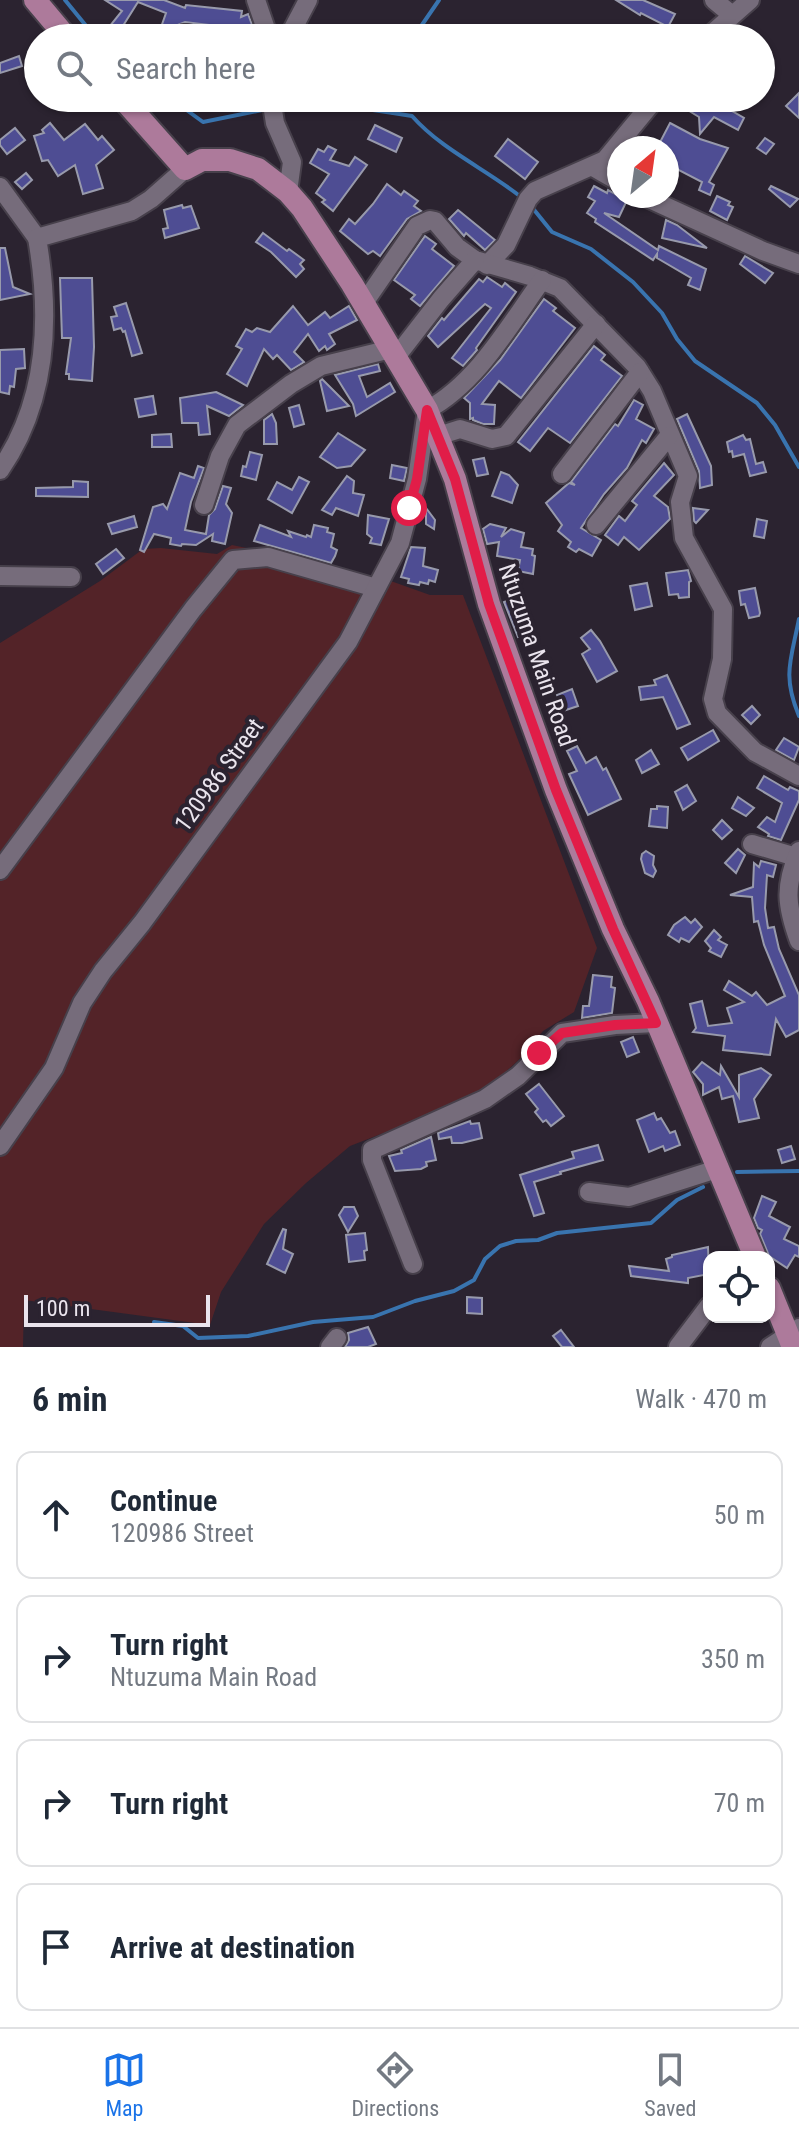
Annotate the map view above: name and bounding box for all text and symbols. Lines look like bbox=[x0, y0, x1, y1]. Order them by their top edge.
search box bbox=[24, 24, 775, 112]
icon: search bbox=[52, 46, 96, 90]
text: Search here bbox=[116, 51, 256, 86]
north arrow bbox=[607, 136, 679, 208]
route start bbox=[391, 490, 427, 526]
street label: Ntuzuma Main Road bbox=[493, 560, 581, 750]
street label: 120986 Street bbox=[169, 713, 269, 837]
route end bbox=[521, 1035, 557, 1071]
map controls bbox=[703, 1251, 775, 1323]
button: locate bbox=[703, 1251, 775, 1323]
scale bar bbox=[24, 1291, 210, 1327]
text: 100 m bbox=[36, 1296, 90, 1321]
text: 6 min bbox=[32, 1379, 108, 1419]
text: Walk · 470 m bbox=[635, 1384, 767, 1414]
text: Continue bbox=[110, 1483, 217, 1518]
icon: ahead bbox=[34, 1493, 78, 1537]
text: 50 m bbox=[714, 1500, 765, 1530]
text: 120986 Street bbox=[110, 1518, 254, 1548]
text: Turn right bbox=[110, 1627, 228, 1662]
icon: right bbox=[34, 1637, 78, 1681]
text: 350 m bbox=[701, 1644, 765, 1674]
text: Ntuzuma Main Road bbox=[110, 1662, 317, 1692]
icon: right bbox=[34, 1781, 78, 1825]
text: Turn right bbox=[110, 1786, 228, 1821]
text: 70 m bbox=[714, 1788, 765, 1818]
icon: arrive bbox=[34, 1925, 78, 1969]
text: Arrive at destination bbox=[110, 1930, 355, 1965]
tab: Map bbox=[102, 2048, 146, 2121]
tab: Directions bbox=[351, 2048, 439, 2121]
tab: Saved bbox=[644, 2048, 697, 2121]

